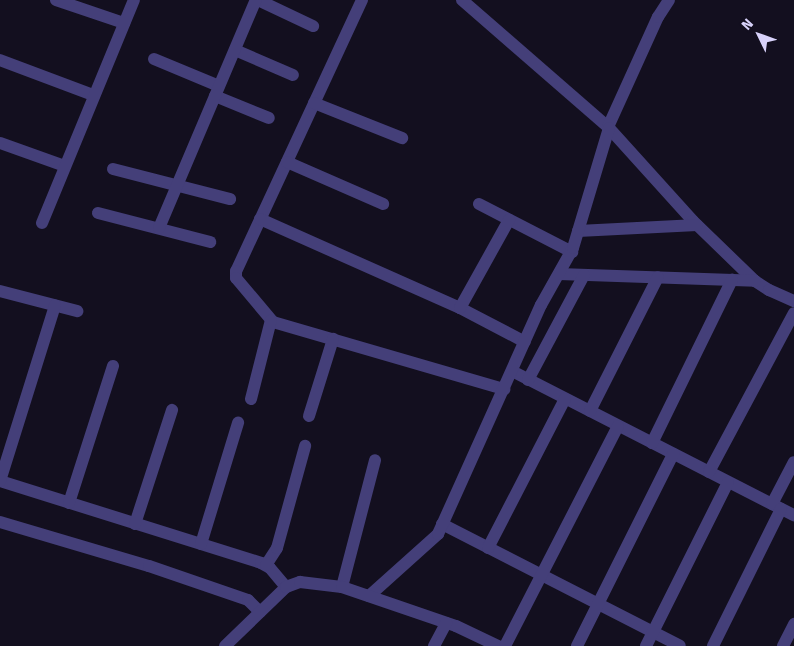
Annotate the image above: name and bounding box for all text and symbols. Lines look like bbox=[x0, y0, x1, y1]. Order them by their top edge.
north arrow bbox=[734, 10, 784, 60]
text: N bbox=[738, 15, 757, 34]

